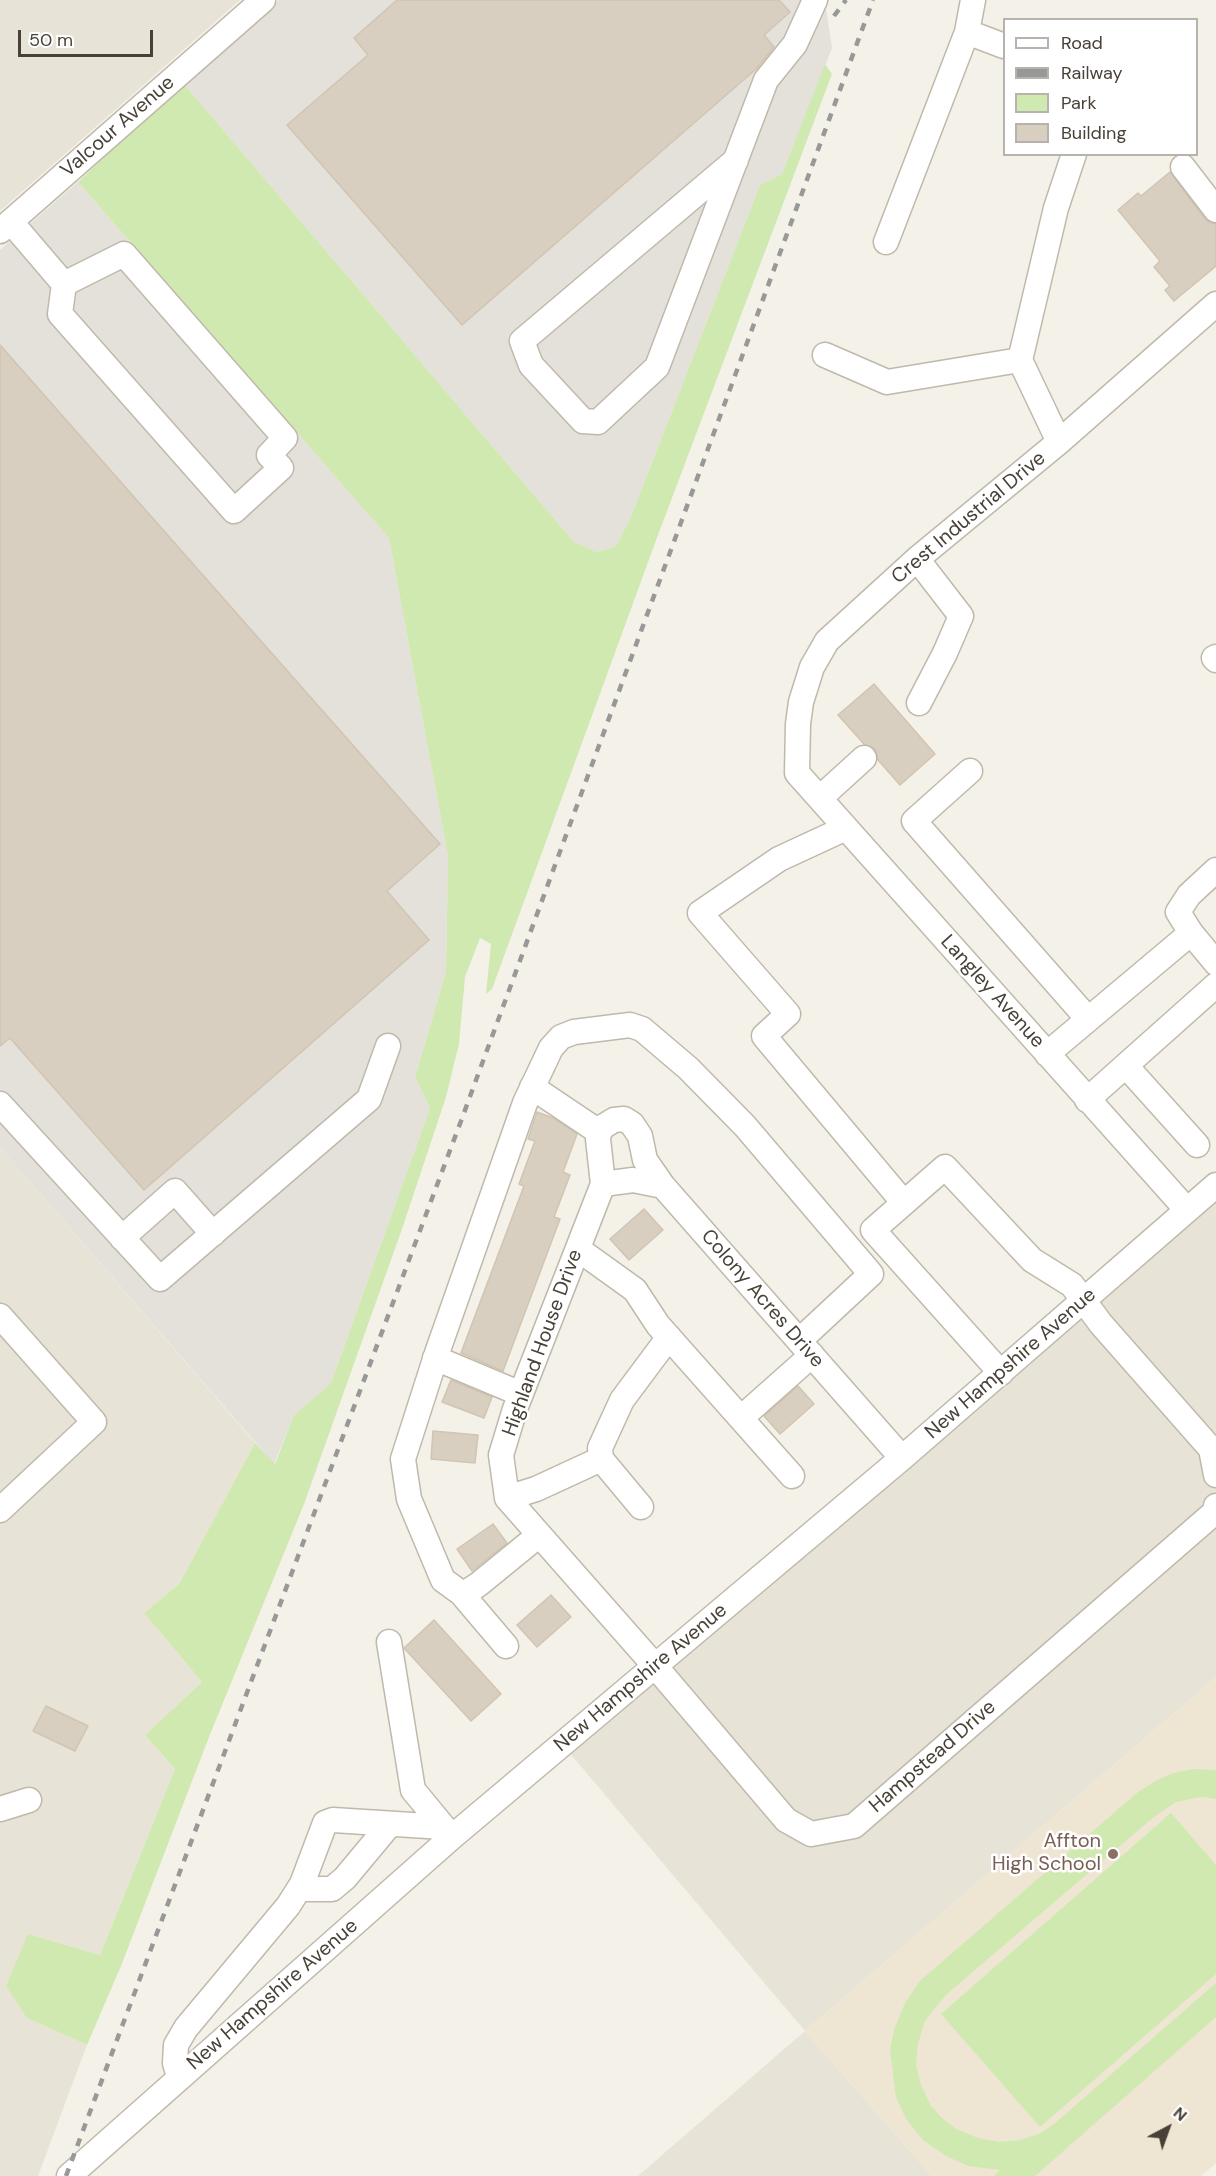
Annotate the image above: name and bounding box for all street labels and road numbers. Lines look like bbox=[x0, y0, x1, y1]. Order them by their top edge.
street label: Valcour Avenue bbox=[56, 71, 180, 183]
street label: Crest Industrial Drive bbox=[887, 447, 1051, 589]
street label: Langley Avenue bbox=[935, 931, 1049, 1053]
street label: Colony Acres Drive bbox=[695, 1225, 829, 1373]
street label: Highland House Drive bbox=[498, 1246, 588, 1440]
street label: New Hampshire Avenue bbox=[921, 1283, 1101, 1445]
street label: New Hampshire Avenue bbox=[550, 1599, 732, 1757]
street label: Hampstead Drive bbox=[865, 1696, 1001, 1818]
street label: New Hampshire Avenue bbox=[183, 1914, 363, 2076]

